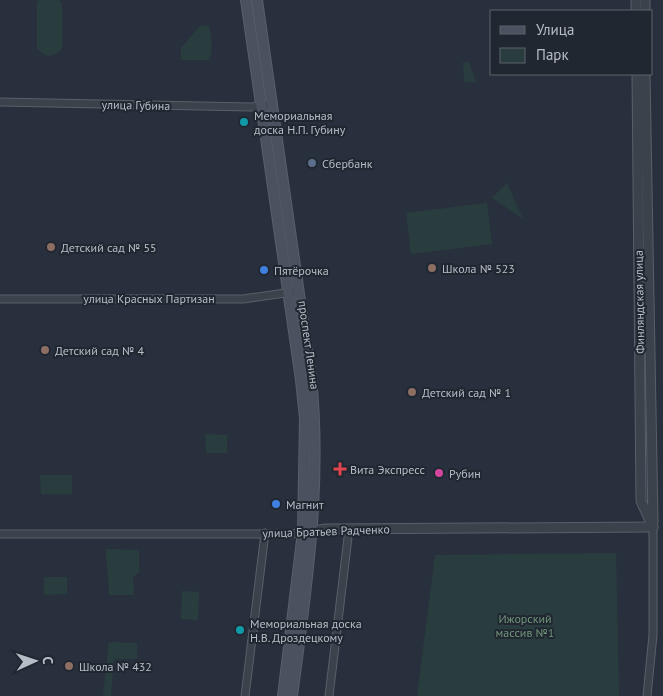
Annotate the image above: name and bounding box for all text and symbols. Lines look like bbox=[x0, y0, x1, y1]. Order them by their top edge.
legend bbox=[490, 10, 653, 75]
text: Улица bbox=[536, 20, 574, 39]
text: Парк bbox=[536, 45, 569, 64]
street label: улица Губина bbox=[101, 97, 171, 113]
place label: Мемориальная доска Н.П. Губину bbox=[254, 108, 346, 137]
marker: Мемориальная доска Н.П. Губину bbox=[238, 116, 250, 128]
place label: Сбербанк bbox=[322, 156, 373, 171]
marker: Сбербанк bbox=[306, 157, 318, 169]
place label: Детский сад № 55 bbox=[61, 240, 157, 255]
marker: Детский сад № 55 bbox=[45, 241, 57, 253]
street label: Финляндская улица bbox=[631, 250, 647, 354]
place label: Школа № 523 bbox=[442, 261, 515, 276]
marker: Школа № 523 bbox=[426, 262, 438, 274]
place label: Пятёрочка bbox=[274, 263, 329, 278]
marker: Пятёрочка bbox=[258, 264, 270, 276]
street label: улица Красных Партизан bbox=[83, 291, 215, 306]
street label: проспект Ленина bbox=[295, 300, 323, 390]
place label: Детский сад № 4 bbox=[55, 343, 144, 358]
marker: Детский сад № 4 bbox=[39, 344, 51, 356]
place label: Детский сад № 1 bbox=[422, 385, 511, 400]
marker: Детский сад № 1 bbox=[406, 386, 418, 398]
place label: Вита Экспресс bbox=[350, 462, 425, 477]
marker: Вита Экспресс bbox=[334, 463, 346, 475]
place label: Рубин bbox=[449, 466, 481, 481]
marker: Рубин bbox=[433, 467, 445, 479]
place label: Магнит bbox=[286, 497, 324, 512]
marker: Магнит bbox=[270, 498, 282, 510]
street label: улица Братьев Радченко bbox=[262, 521, 390, 541]
park label: Ижорский массив №1 bbox=[496, 611, 554, 640]
place label: Мемориальная доска Н.В. Дроздецкому bbox=[250, 616, 362, 645]
marker: Мемориальная доска Н.В. Дроздецкому bbox=[234, 624, 246, 636]
north arrow bbox=[10, 636, 60, 686]
text: С bbox=[39, 656, 57, 665]
place label: Школа № 432 bbox=[79, 659, 152, 674]
marker: Школа № 432 bbox=[63, 660, 75, 672]

